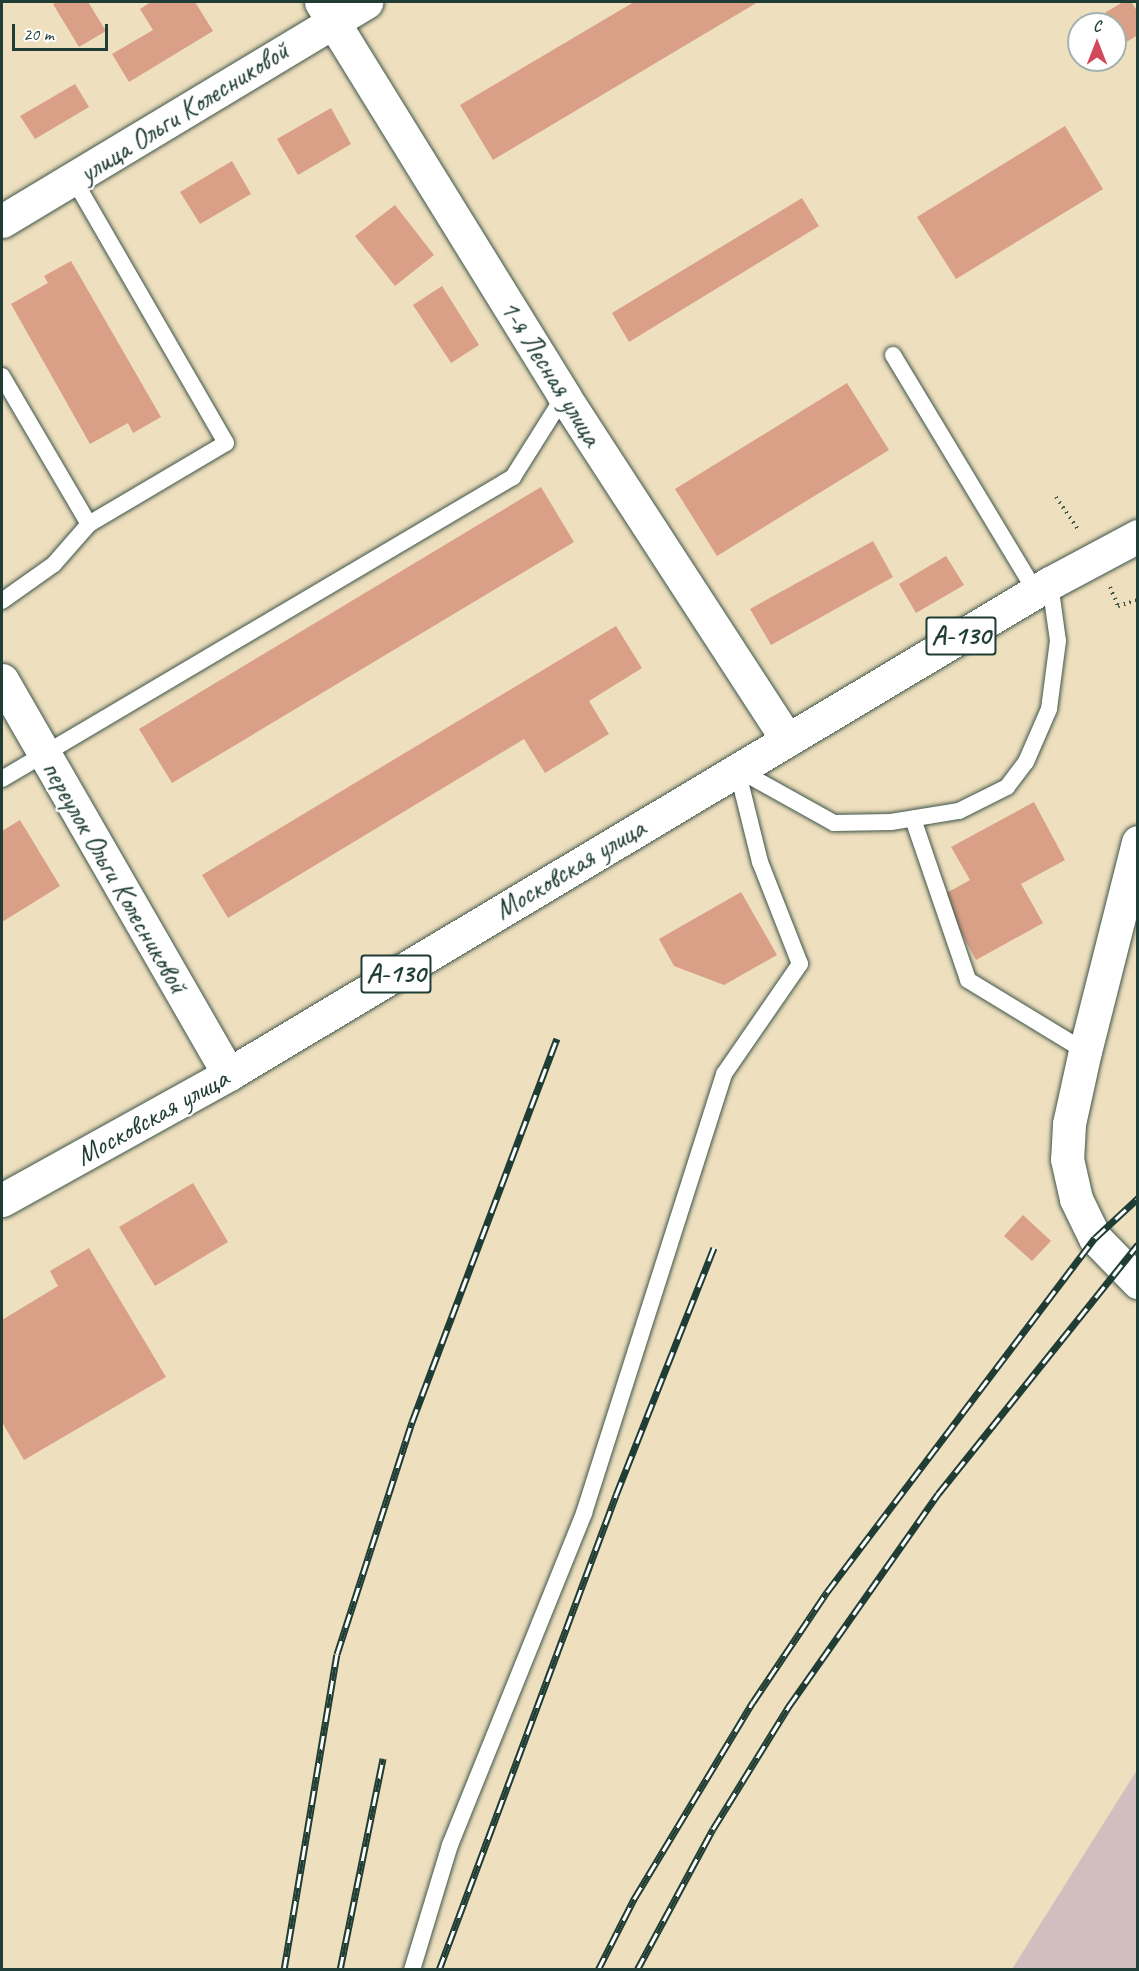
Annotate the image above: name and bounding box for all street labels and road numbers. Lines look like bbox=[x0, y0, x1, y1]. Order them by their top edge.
street label: улица Ольги Колесниковой bbox=[74, 35, 294, 189]
street label: 1-я Лесная улица bbox=[493, 293, 609, 453]
road number: А-130 bbox=[925, 612, 997, 660]
street label: переулок Ольги Колесниковой bbox=[35, 755, 195, 999]
street label: Московская улица bbox=[488, 811, 652, 927]
road number: А-130 bbox=[360, 950, 432, 998]
street label: Московская улица bbox=[69, 1061, 235, 1173]

